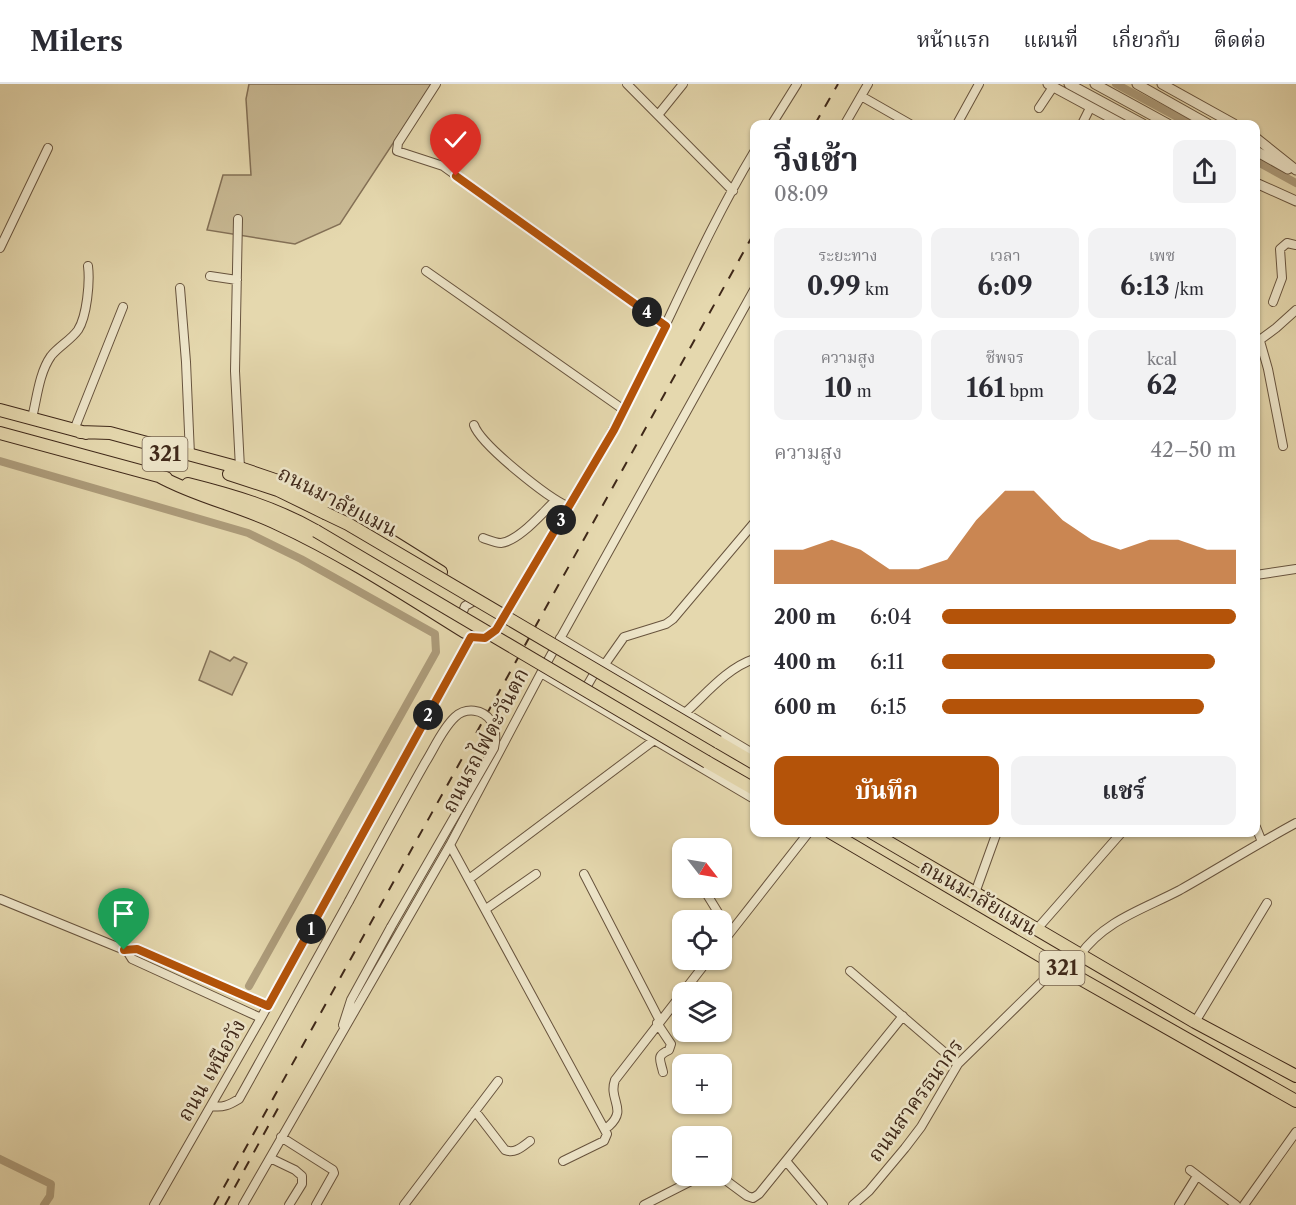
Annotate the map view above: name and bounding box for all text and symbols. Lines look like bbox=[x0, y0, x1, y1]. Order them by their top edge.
text: Milers bbox=[30, 24, 123, 58]
text: หน้าแรก bbox=[917, 27, 990, 52]
text: แผนที่ bbox=[1023, 27, 1078, 52]
text: เกี่ยวกับ bbox=[1111, 27, 1181, 52]
text: ติดต่อ bbox=[1214, 27, 1266, 52]
pin bbox=[430, 114, 481, 176]
icon: check bbox=[439, 123, 472, 156]
text: วิ่งเช้า bbox=[774, 139, 859, 180]
button: share bbox=[1173, 140, 1236, 203]
text: 08:09 bbox=[774, 182, 829, 206]
text: ระยะทาง bbox=[818, 245, 878, 265]
text: เวลา bbox=[989, 245, 1021, 265]
text: เพซ bbox=[1149, 245, 1175, 265]
text: 0.99 bbox=[807, 270, 861, 302]
text: 6:09 bbox=[977, 270, 1033, 302]
text: 6:13 bbox=[1120, 270, 1170, 302]
text: km bbox=[861, 279, 889, 299]
text: /km bbox=[1170, 279, 1204, 299]
pin: 4 bbox=[632, 297, 662, 327]
text: 4 bbox=[642, 302, 652, 322]
text: ความสูง bbox=[821, 347, 875, 367]
text: ชีพจร bbox=[986, 347, 1024, 367]
text: kcal bbox=[1147, 349, 1177, 369]
text: 62 bbox=[1147, 369, 1177, 401]
text: 10 bbox=[824, 372, 852, 404]
text: 161 bbox=[966, 372, 1005, 404]
text: m bbox=[852, 381, 872, 401]
text: bpm bbox=[1005, 381, 1044, 401]
road number: 321 bbox=[142, 437, 188, 471]
text: 42–50 m bbox=[1151, 438, 1236, 462]
text: ความสูง bbox=[774, 440, 842, 464]
street label: ถนนมาลัยแมน bbox=[274, 460, 402, 542]
pin: 3 bbox=[546, 505, 576, 535]
text: 3 bbox=[556, 510, 566, 530]
text: 200 m bbox=[774, 605, 836, 629]
text: 6:04 bbox=[870, 605, 912, 629]
text: 400 m bbox=[774, 650, 836, 674]
text: 6:11 bbox=[870, 650, 904, 674]
street label: ถนนรถไฟตะวันตก bbox=[434, 662, 534, 817]
text: 600 m bbox=[774, 695, 836, 719]
text: 6:15 bbox=[870, 695, 907, 719]
pin: 2 bbox=[413, 700, 443, 730]
text: 2 bbox=[423, 705, 433, 725]
button: บันทึก bbox=[774, 756, 999, 825]
button: แชร์ bbox=[1011, 756, 1236, 825]
north arrow bbox=[672, 838, 732, 898]
map controls bbox=[672, 838, 732, 1186]
street label: ถนนมาลัยแมน bbox=[916, 853, 1042, 941]
pin bbox=[98, 888, 149, 950]
icon: arrive bbox=[107, 897, 140, 930]
button: locate bbox=[672, 910, 732, 970]
pin: 1 bbox=[296, 914, 326, 944]
text: 1 bbox=[307, 919, 315, 939]
road number: 321 bbox=[1040, 951, 1084, 985]
button: layers bbox=[672, 982, 732, 1042]
street label: ถนน เหนือวัง bbox=[172, 1014, 250, 1126]
street label: ถนนสาครธนากร bbox=[862, 1034, 968, 1166]
button: + bbox=[672, 1054, 732, 1114]
button: − bbox=[672, 1126, 732, 1186]

